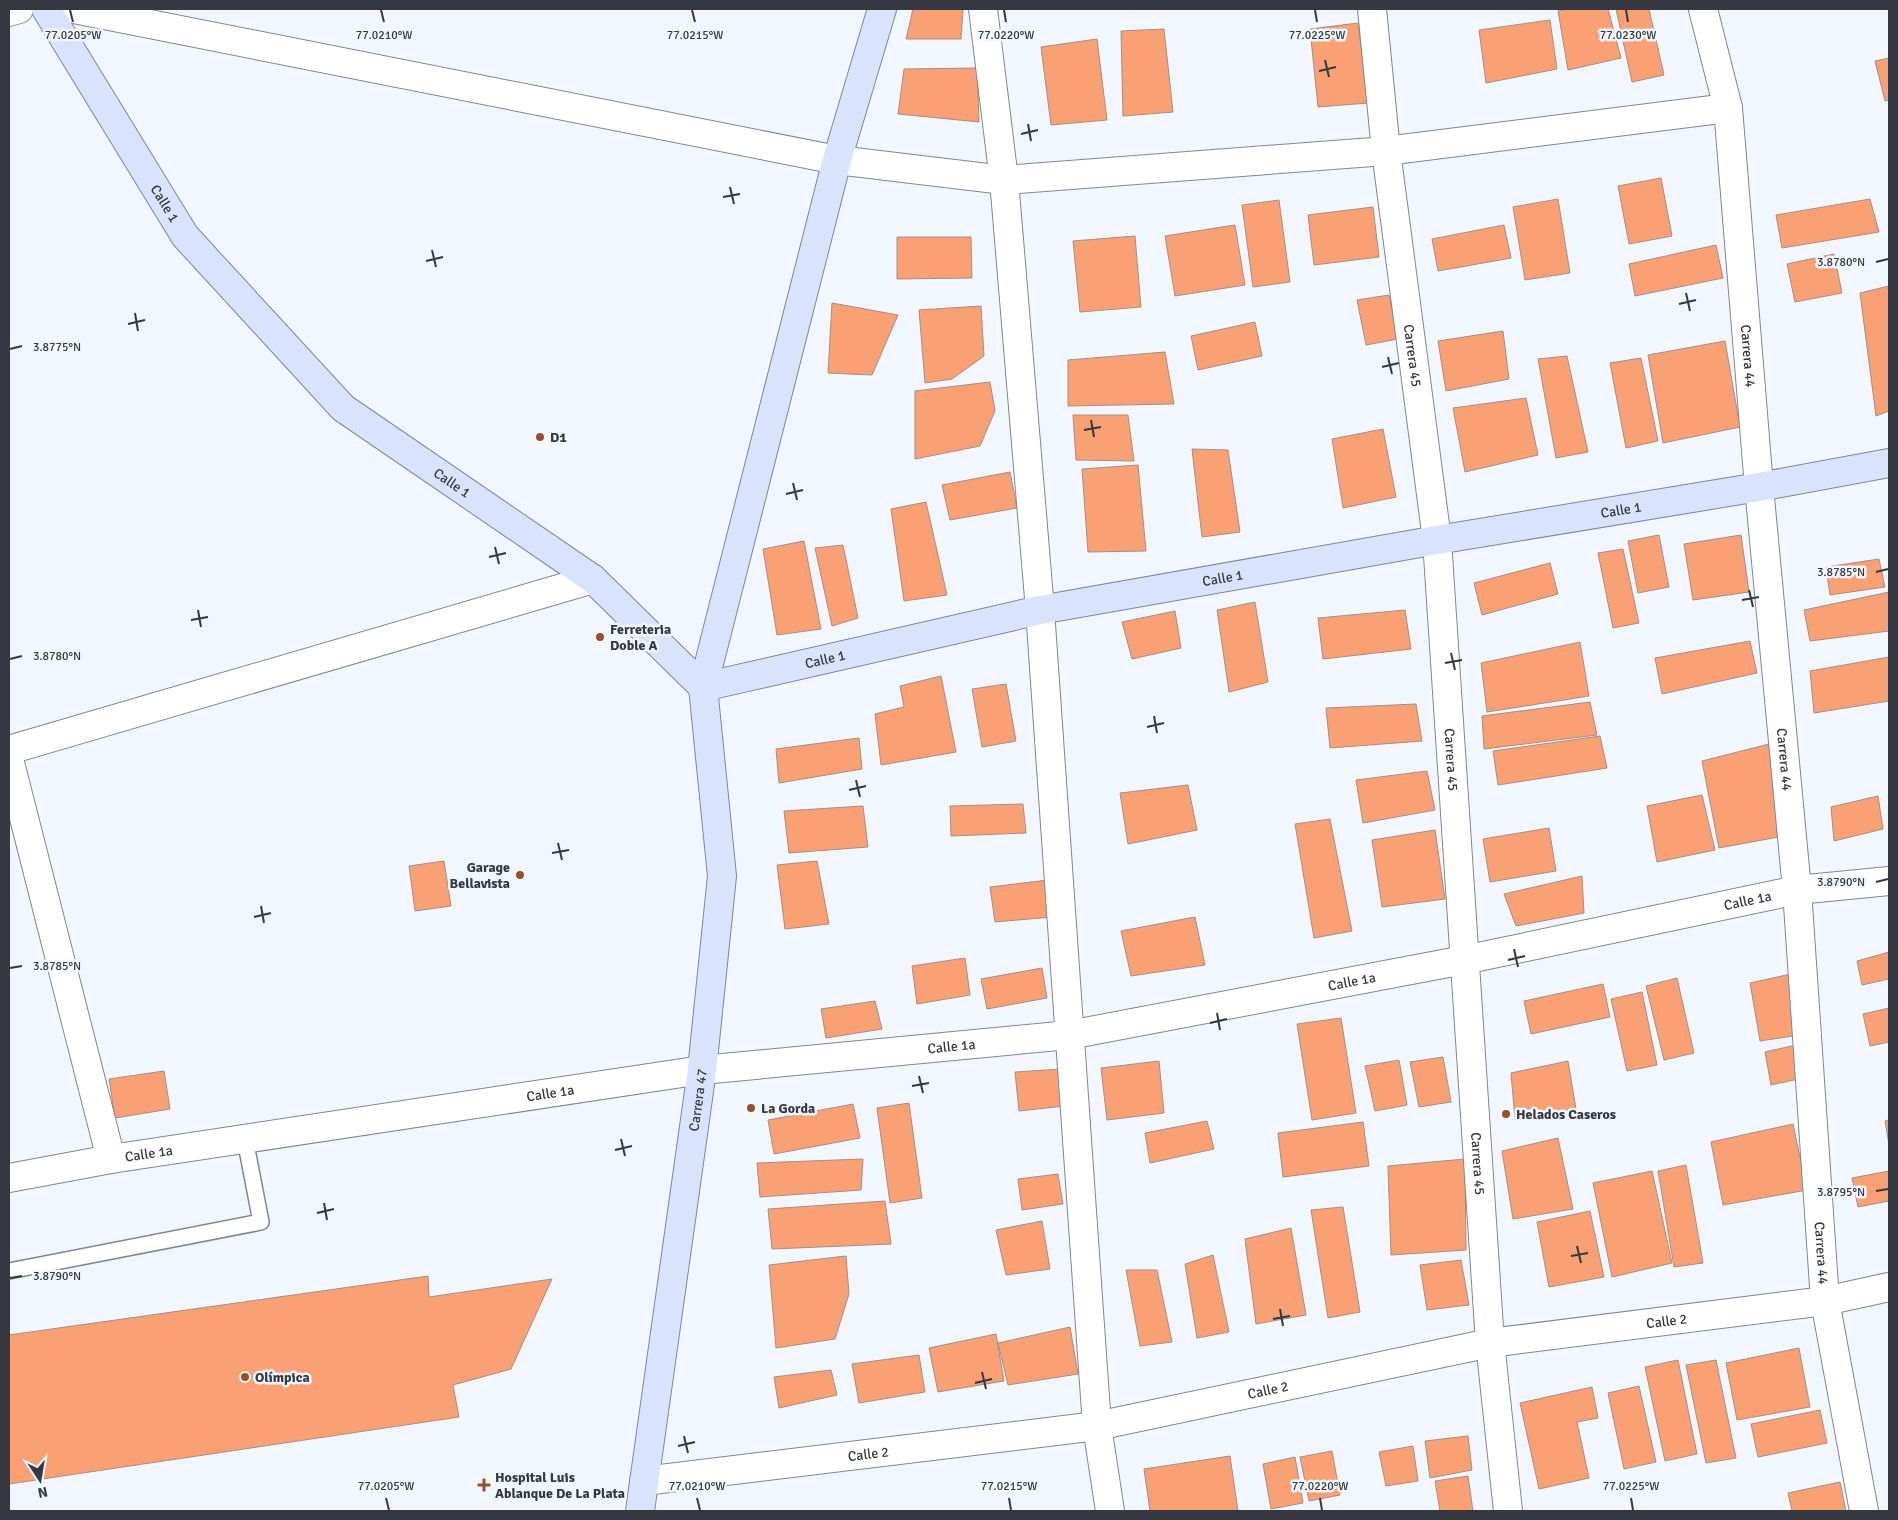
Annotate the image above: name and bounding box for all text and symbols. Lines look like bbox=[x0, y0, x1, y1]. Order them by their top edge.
text: 77.0205°W bbox=[45, 28, 101, 43]
text: 77.0210°W bbox=[356, 28, 412, 43]
text: 77.0215°W bbox=[667, 28, 723, 43]
text: 77.0220°W bbox=[978, 28, 1034, 43]
text: 77.0225°W bbox=[1289, 28, 1345, 43]
text: 77.0230°W bbox=[1600, 28, 1656, 43]
street label: Calle 1 bbox=[147, 181, 183, 225]
text: 3.8780°N bbox=[1817, 255, 1865, 270]
street label: Carrera 45 bbox=[1400, 323, 1425, 388]
street label: Carrera 44 bbox=[1737, 324, 1759, 389]
text: 3.8775°N bbox=[33, 340, 81, 355]
place label: D1 bbox=[550, 429, 567, 446]
marker: D1 bbox=[534, 431, 546, 443]
street label: Calle 1 bbox=[430, 464, 474, 501]
street label: Calle 1 bbox=[1599, 498, 1643, 521]
text: 3.8785°N bbox=[1817, 565, 1865, 580]
street label: Calle 1 bbox=[1201, 566, 1244, 590]
place label: Ferreteria Doble A bbox=[610, 621, 671, 654]
marker: Ferreteria Doble A bbox=[594, 631, 606, 643]
street label: Calle 1 bbox=[803, 646, 847, 672]
text: 3.8780°N bbox=[33, 649, 81, 664]
street label: Carrera 44 bbox=[1773, 727, 1796, 792]
street label: Carrera 45 bbox=[1441, 728, 1462, 791]
place label: Garage Bellavista bbox=[450, 859, 510, 892]
marker: Garage Bellavista bbox=[514, 869, 526, 881]
text: 3.8790°N bbox=[1817, 875, 1865, 890]
street label: Calle 1a bbox=[1722, 887, 1773, 914]
text: 3.8785°N bbox=[33, 959, 81, 974]
street label: Calle 1a bbox=[1327, 968, 1377, 994]
street label: Calle 1a bbox=[927, 1035, 976, 1057]
street label: Carrera 47 bbox=[685, 1068, 711, 1132]
street label: Calle 1a bbox=[525, 1081, 575, 1105]
place label: La Gorda bbox=[761, 1100, 815, 1117]
marker: La Gorda bbox=[745, 1102, 757, 1114]
place label: Helados Caseros bbox=[1516, 1106, 1616, 1123]
marker: Helados Caseros bbox=[1500, 1108, 1512, 1120]
street label: Carrera 45 bbox=[1468, 1132, 1489, 1196]
street label: Calle 1a bbox=[124, 1141, 174, 1165]
text: 3.8795°N bbox=[1817, 1185, 1865, 1200]
street label: Carrera 44 bbox=[1811, 1221, 1832, 1285]
text: 3.8790°N bbox=[33, 1269, 81, 1284]
street label: Calle 2 bbox=[1645, 1310, 1688, 1332]
place label: Olímpica bbox=[255, 1369, 310, 1386]
marker: Olímpica bbox=[239, 1371, 251, 1383]
street label: Calle 2 bbox=[1246, 1377, 1290, 1402]
street label: Calle 2 bbox=[847, 1443, 890, 1465]
north arrow bbox=[15, 1455, 65, 1505]
place label: Hospital Luis Ablanque De La Plata bbox=[495, 1469, 625, 1502]
marker: Hospital Luis Ablanque De La Plata bbox=[477, 1478, 491, 1492]
text: 77.0205°W bbox=[358, 1479, 414, 1494]
text: 77.0210°W bbox=[669, 1479, 725, 1494]
text: 77.0215°W bbox=[981, 1479, 1037, 1494]
text: 77.0220°W bbox=[1292, 1479, 1348, 1494]
text: 77.0225°W bbox=[1603, 1479, 1659, 1494]
text: N bbox=[36, 1483, 49, 1502]

